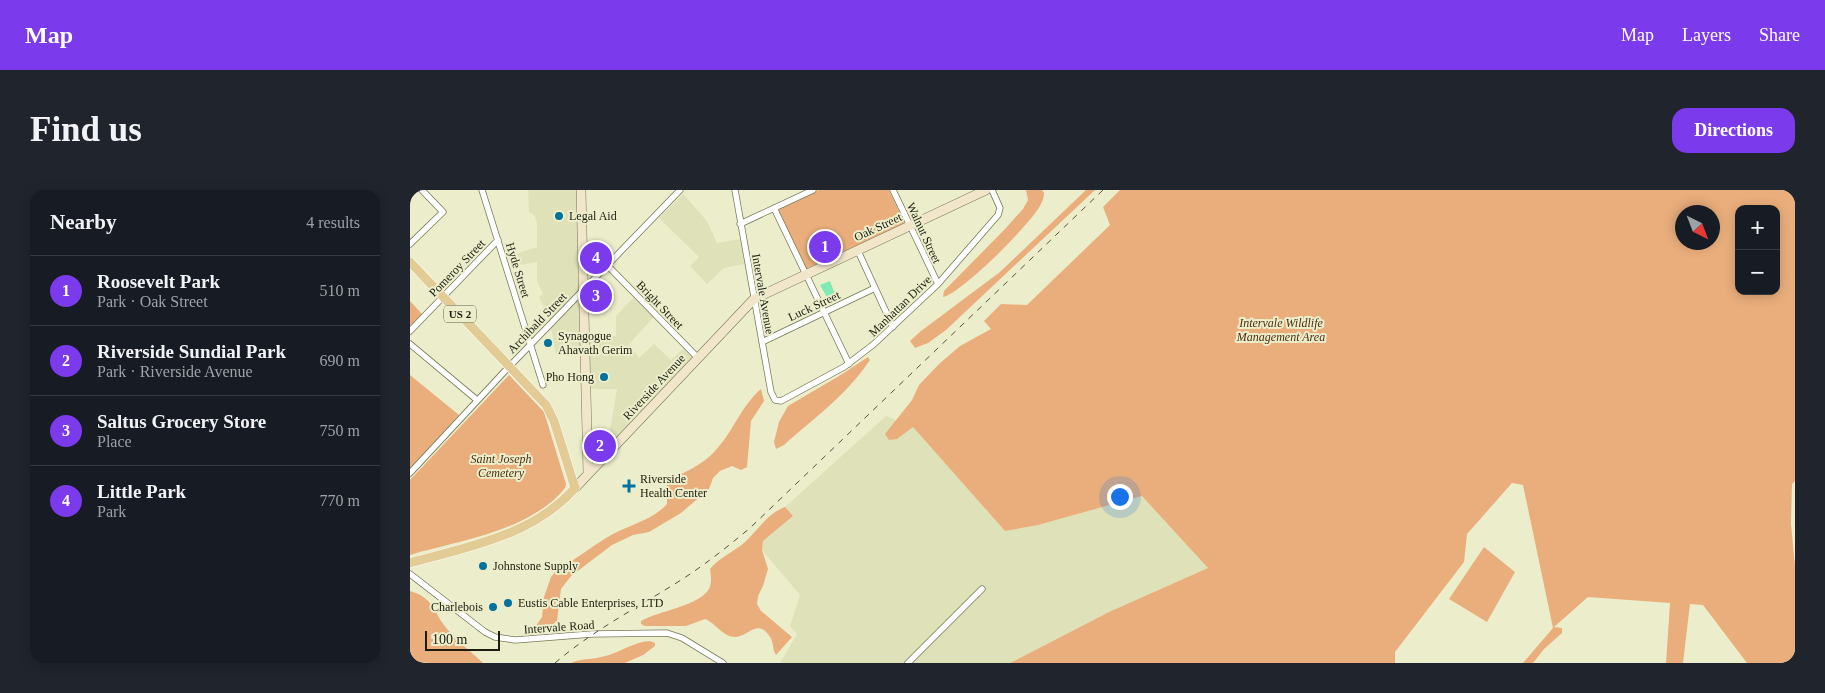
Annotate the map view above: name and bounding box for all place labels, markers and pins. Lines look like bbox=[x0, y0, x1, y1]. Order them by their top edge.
place label: Legal Aid bbox=[569, 209, 617, 223]
marker: Legal Aid bbox=[553, 210, 565, 222]
pin: 1 bbox=[809, 228, 841, 266]
pin: 4 bbox=[580, 239, 612, 277]
pin: 3 bbox=[580, 277, 612, 315]
place label: Synagogue Ahavath Gerim bbox=[558, 329, 633, 357]
marker: Synagogue Ahavath Gerim bbox=[542, 337, 554, 349]
place label: Pho Hong bbox=[546, 370, 594, 384]
marker: Pho Hong bbox=[598, 371, 610, 383]
pin: 2 bbox=[584, 427, 616, 465]
place label: Riverside Health Center bbox=[640, 472, 707, 500]
marker: Riverside Health Center bbox=[622, 479, 636, 493]
place label: Johnstone Supply bbox=[493, 559, 578, 573]
marker: Johnstone Supply bbox=[477, 560, 489, 572]
place label: Eustis Cable Enterprises, LTD bbox=[518, 596, 664, 610]
marker: Eustis Cable Enterprises, LTD bbox=[502, 597, 514, 609]
place label: Charlebois bbox=[431, 600, 483, 614]
marker: Charlebois bbox=[487, 601, 499, 613]

